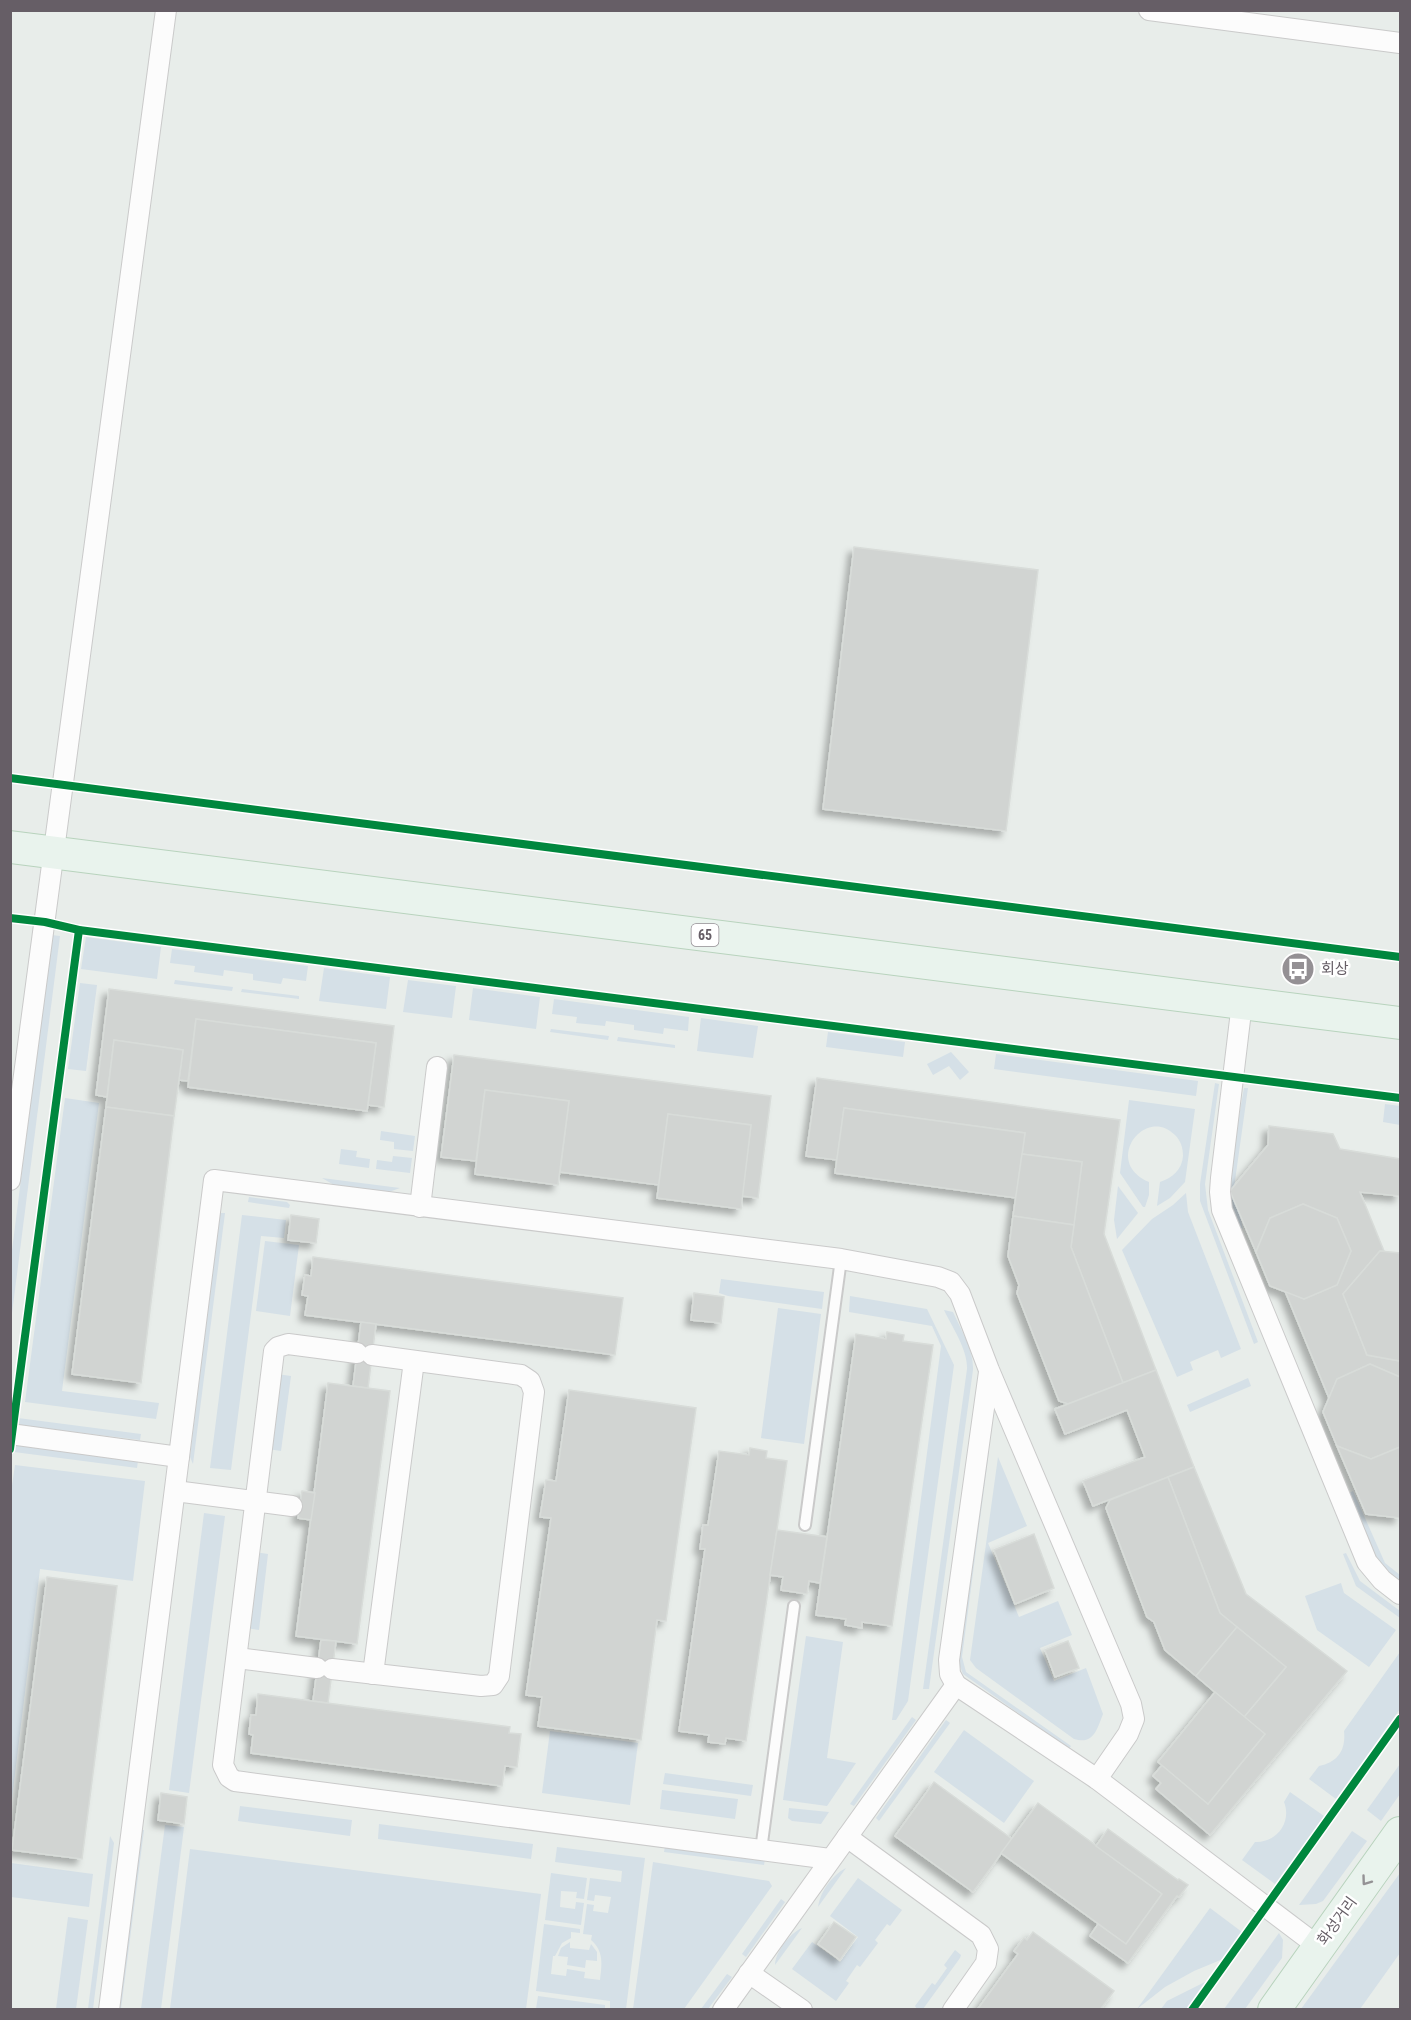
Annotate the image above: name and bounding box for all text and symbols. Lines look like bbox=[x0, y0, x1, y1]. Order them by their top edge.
road number: 65 bbox=[692, 924, 718, 946]
bus stop icon: 회상 bbox=[1280, 951, 1316, 987]
place label: 회상 bbox=[1321, 960, 1349, 978]
one-way arrow bbox=[1363, 1874, 1374, 1885]
street label: 화성거리 bbox=[1313, 1893, 1361, 1949]

